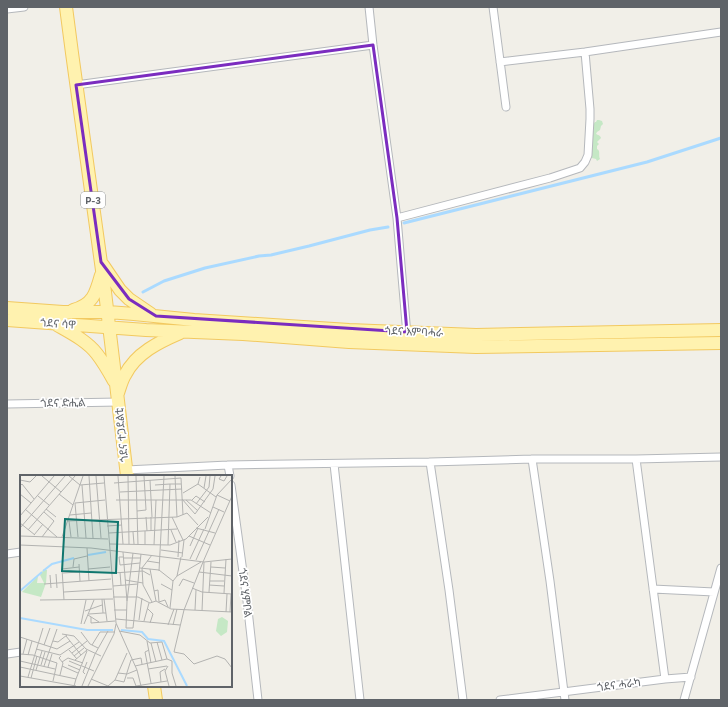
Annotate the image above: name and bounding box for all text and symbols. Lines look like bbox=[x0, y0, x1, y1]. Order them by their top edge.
road number: P-3 bbox=[81, 192, 105, 208]
street label: ጎደና ሳዋ bbox=[40, 316, 77, 332]
street label: ጎደና እምባሓራ bbox=[385, 324, 444, 340]
street label: ጎደና ድሒል bbox=[40, 396, 86, 410]
street label: ጎደና ተጋደልቲ bbox=[113, 407, 131, 463]
inset map bbox=[20, 475, 232, 687]
street label: ጎደና ሂምቦል bbox=[236, 568, 255, 619]
street label: ጎደና ሓራካ bbox=[596, 676, 642, 694]

